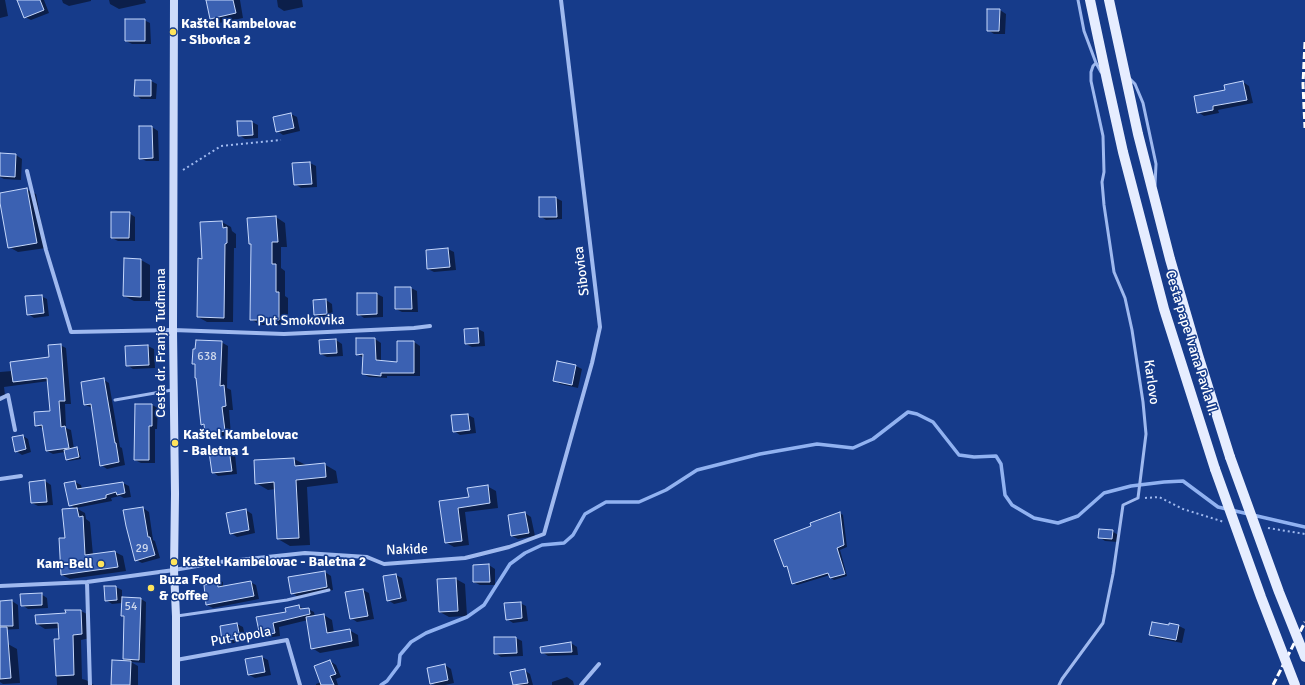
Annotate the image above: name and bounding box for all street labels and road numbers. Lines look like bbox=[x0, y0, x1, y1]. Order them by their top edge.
street label: Sibovica bbox=[571, 245, 593, 297]
street label: Cesta dr. Franje Tuđmana bbox=[153, 268, 169, 418]
street label: Cesta pape Ivana Pavla II. bbox=[1161, 268, 1221, 418]
street label: Put Smokovika bbox=[257, 312, 345, 330]
street label: Karlovo bbox=[1140, 358, 1162, 406]
street label: Nakide bbox=[386, 541, 428, 559]
street label: Put topola bbox=[209, 623, 273, 651]

